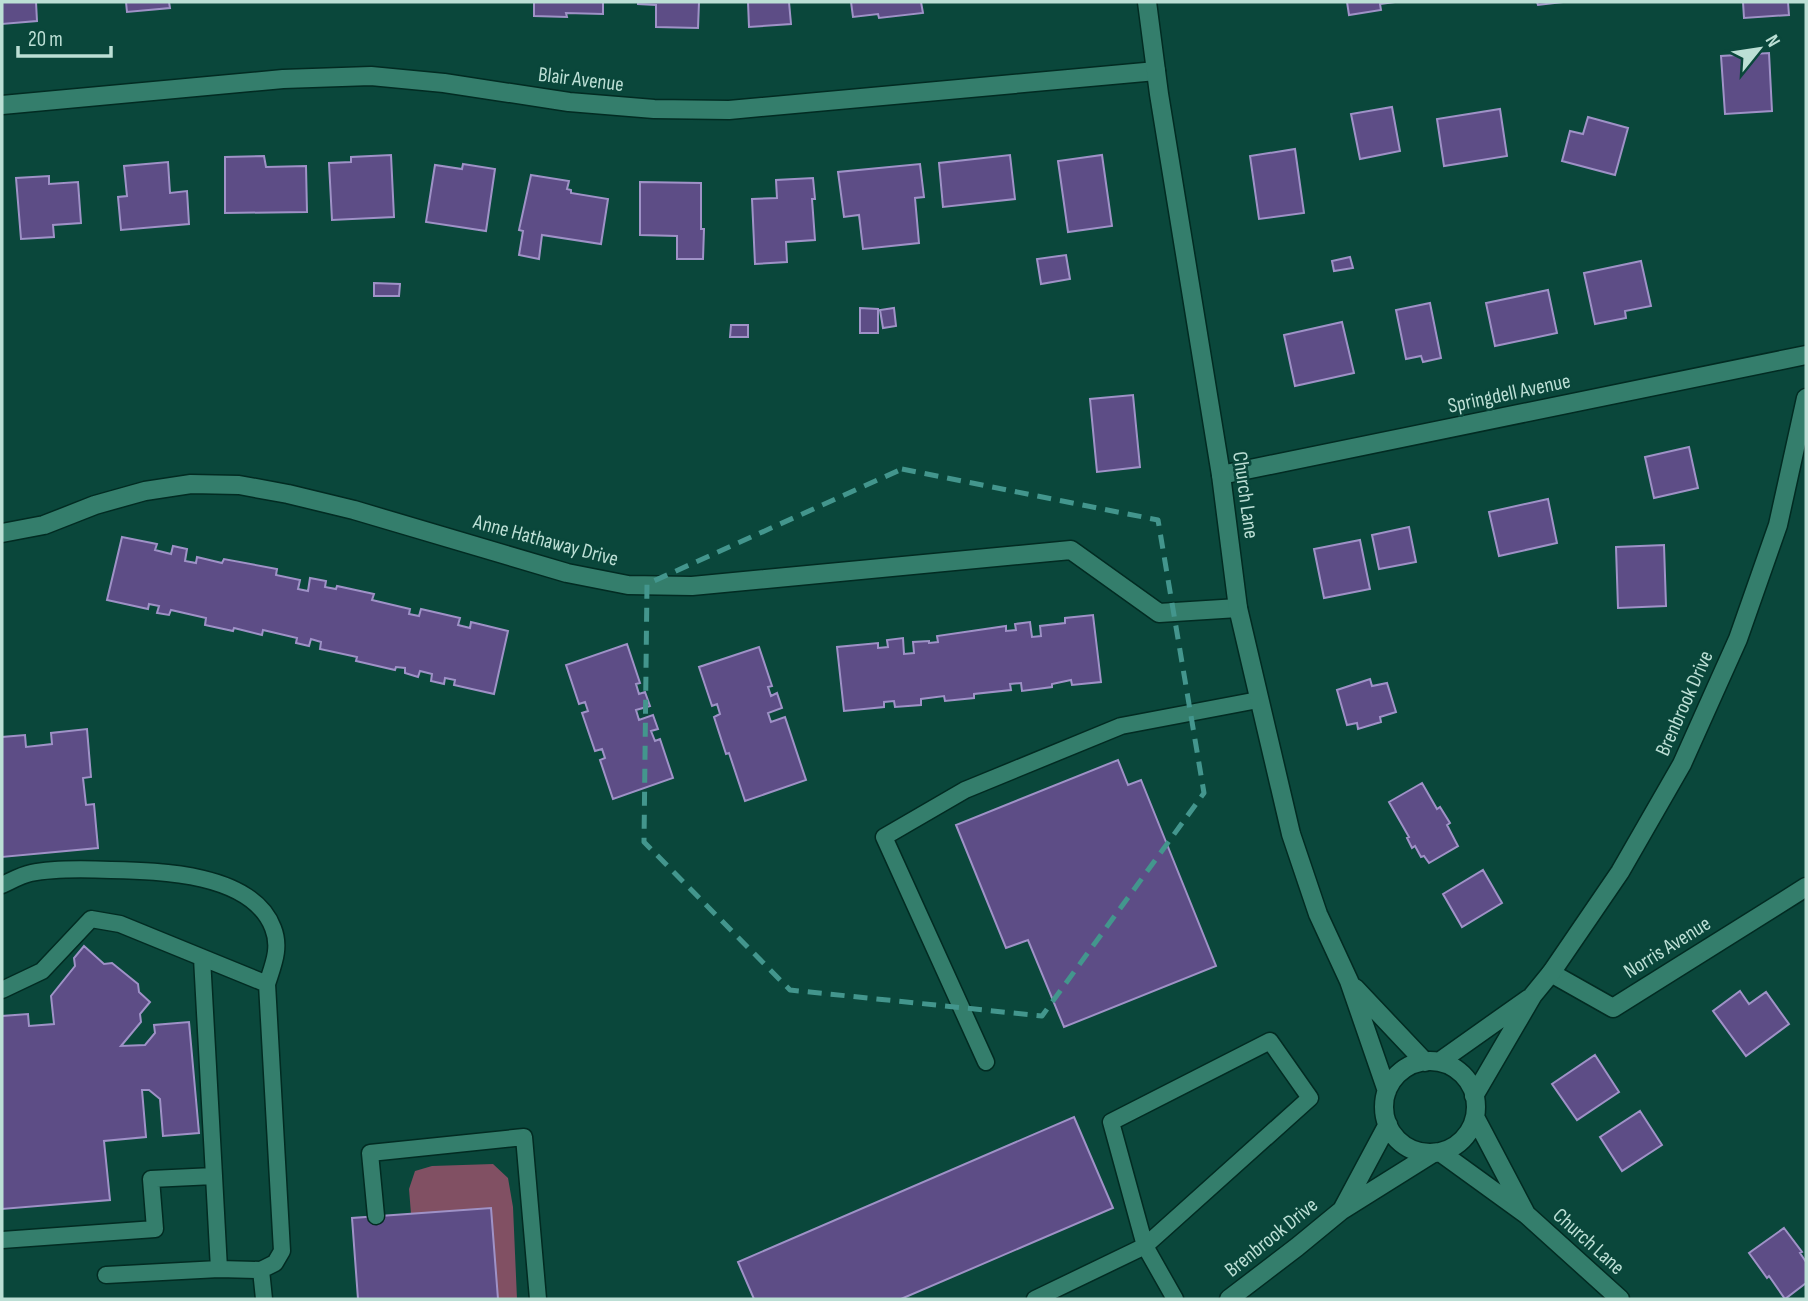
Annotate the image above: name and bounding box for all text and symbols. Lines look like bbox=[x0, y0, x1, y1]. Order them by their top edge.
scale bar bbox=[18, 14, 110, 58]
north arrow bbox=[1724, 14, 1794, 84]
text: 20 m bbox=[28, 27, 63, 52]
text: N bbox=[1760, 31, 1785, 51]
street label: Blair Avenue bbox=[537, 62, 625, 97]
street label: Springdell Avenue bbox=[1446, 368, 1573, 419]
street label: Church Lane bbox=[1227, 450, 1264, 540]
street label: Anne Hathaway Drive bbox=[470, 509, 621, 572]
street label: Brenbrook Drive bbox=[1650, 647, 1719, 760]
street label: Norris Avenue bbox=[1619, 911, 1715, 984]
street label: Brenbrook Drive bbox=[1220, 1192, 1323, 1282]
street label: Church Lane bbox=[1548, 1203, 1630, 1280]

